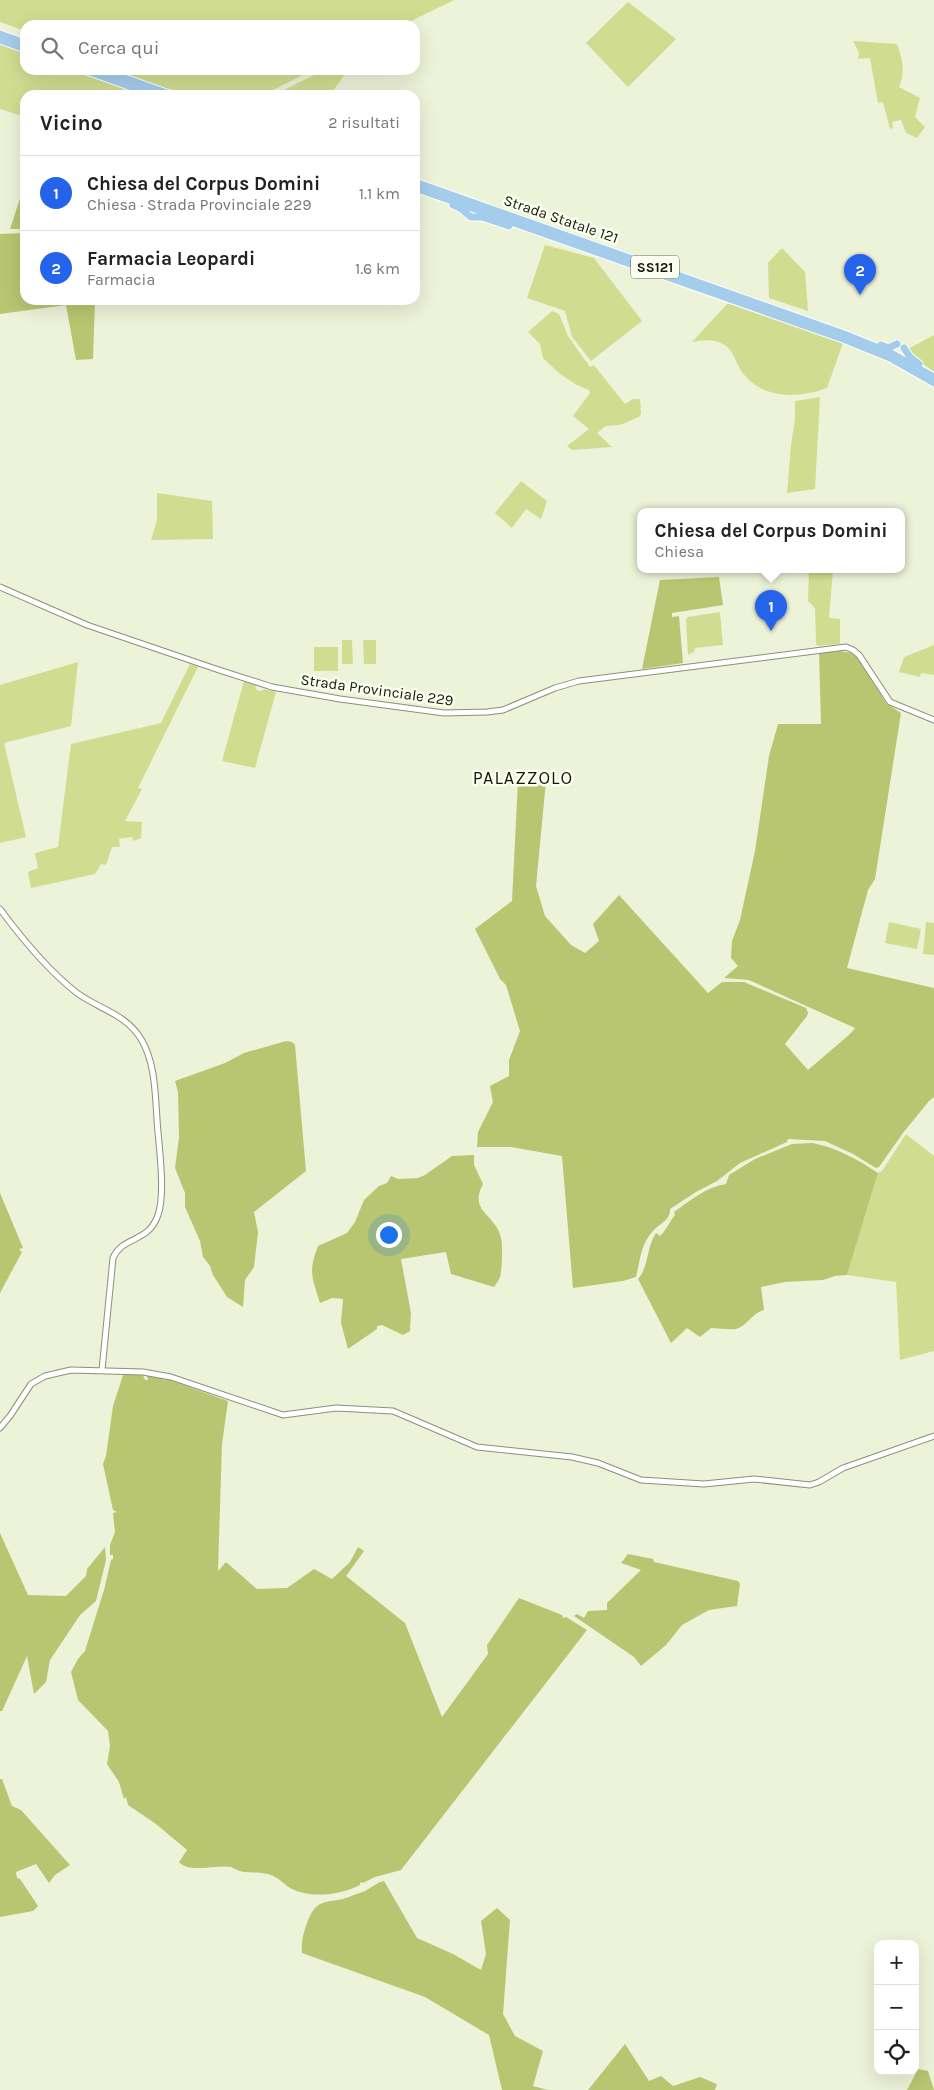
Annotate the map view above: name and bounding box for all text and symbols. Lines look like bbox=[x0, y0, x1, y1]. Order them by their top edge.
search box bbox=[20, 20, 420, 75]
icon: search bbox=[38, 34, 66, 62]
text: Cerca qui bbox=[78, 37, 159, 59]
text: Vicino bbox=[40, 111, 103, 135]
text: 2 risultati bbox=[328, 113, 400, 132]
text: Chiesa del Corpus Domini bbox=[87, 173, 320, 195]
text: 1 bbox=[53, 184, 59, 203]
text: 1.1 km bbox=[359, 184, 400, 203]
street label: Strada Statale 121 bbox=[501, 191, 621, 247]
text: Chiesa · Strada Provinciale 229 bbox=[87, 195, 312, 214]
text: Farmacia Leopardi bbox=[87, 248, 255, 270]
pin: 2 bbox=[844, 254, 876, 295]
road number: SS121 bbox=[631, 256, 679, 278]
text: 2 bbox=[51, 259, 61, 278]
text: 1.6 km bbox=[355, 259, 400, 278]
text: Farmacia bbox=[87, 270, 155, 289]
popup bbox=[637, 508, 905, 573]
text: Chiesa del Corpus Domini bbox=[654, 520, 888, 542]
text: Chiesa bbox=[654, 542, 704, 561]
pin: 1 bbox=[755, 590, 787, 631]
street label: Strada Provinciale 229 bbox=[299, 670, 455, 710]
district label: PALAZZOLO bbox=[473, 767, 573, 789]
your location bbox=[376, 1222, 402, 1248]
map controls bbox=[874, 1940, 919, 2075]
button: + bbox=[874, 1940, 919, 1985]
button: − bbox=[874, 1985, 919, 2030]
button: locate bbox=[874, 2030, 919, 2075]

